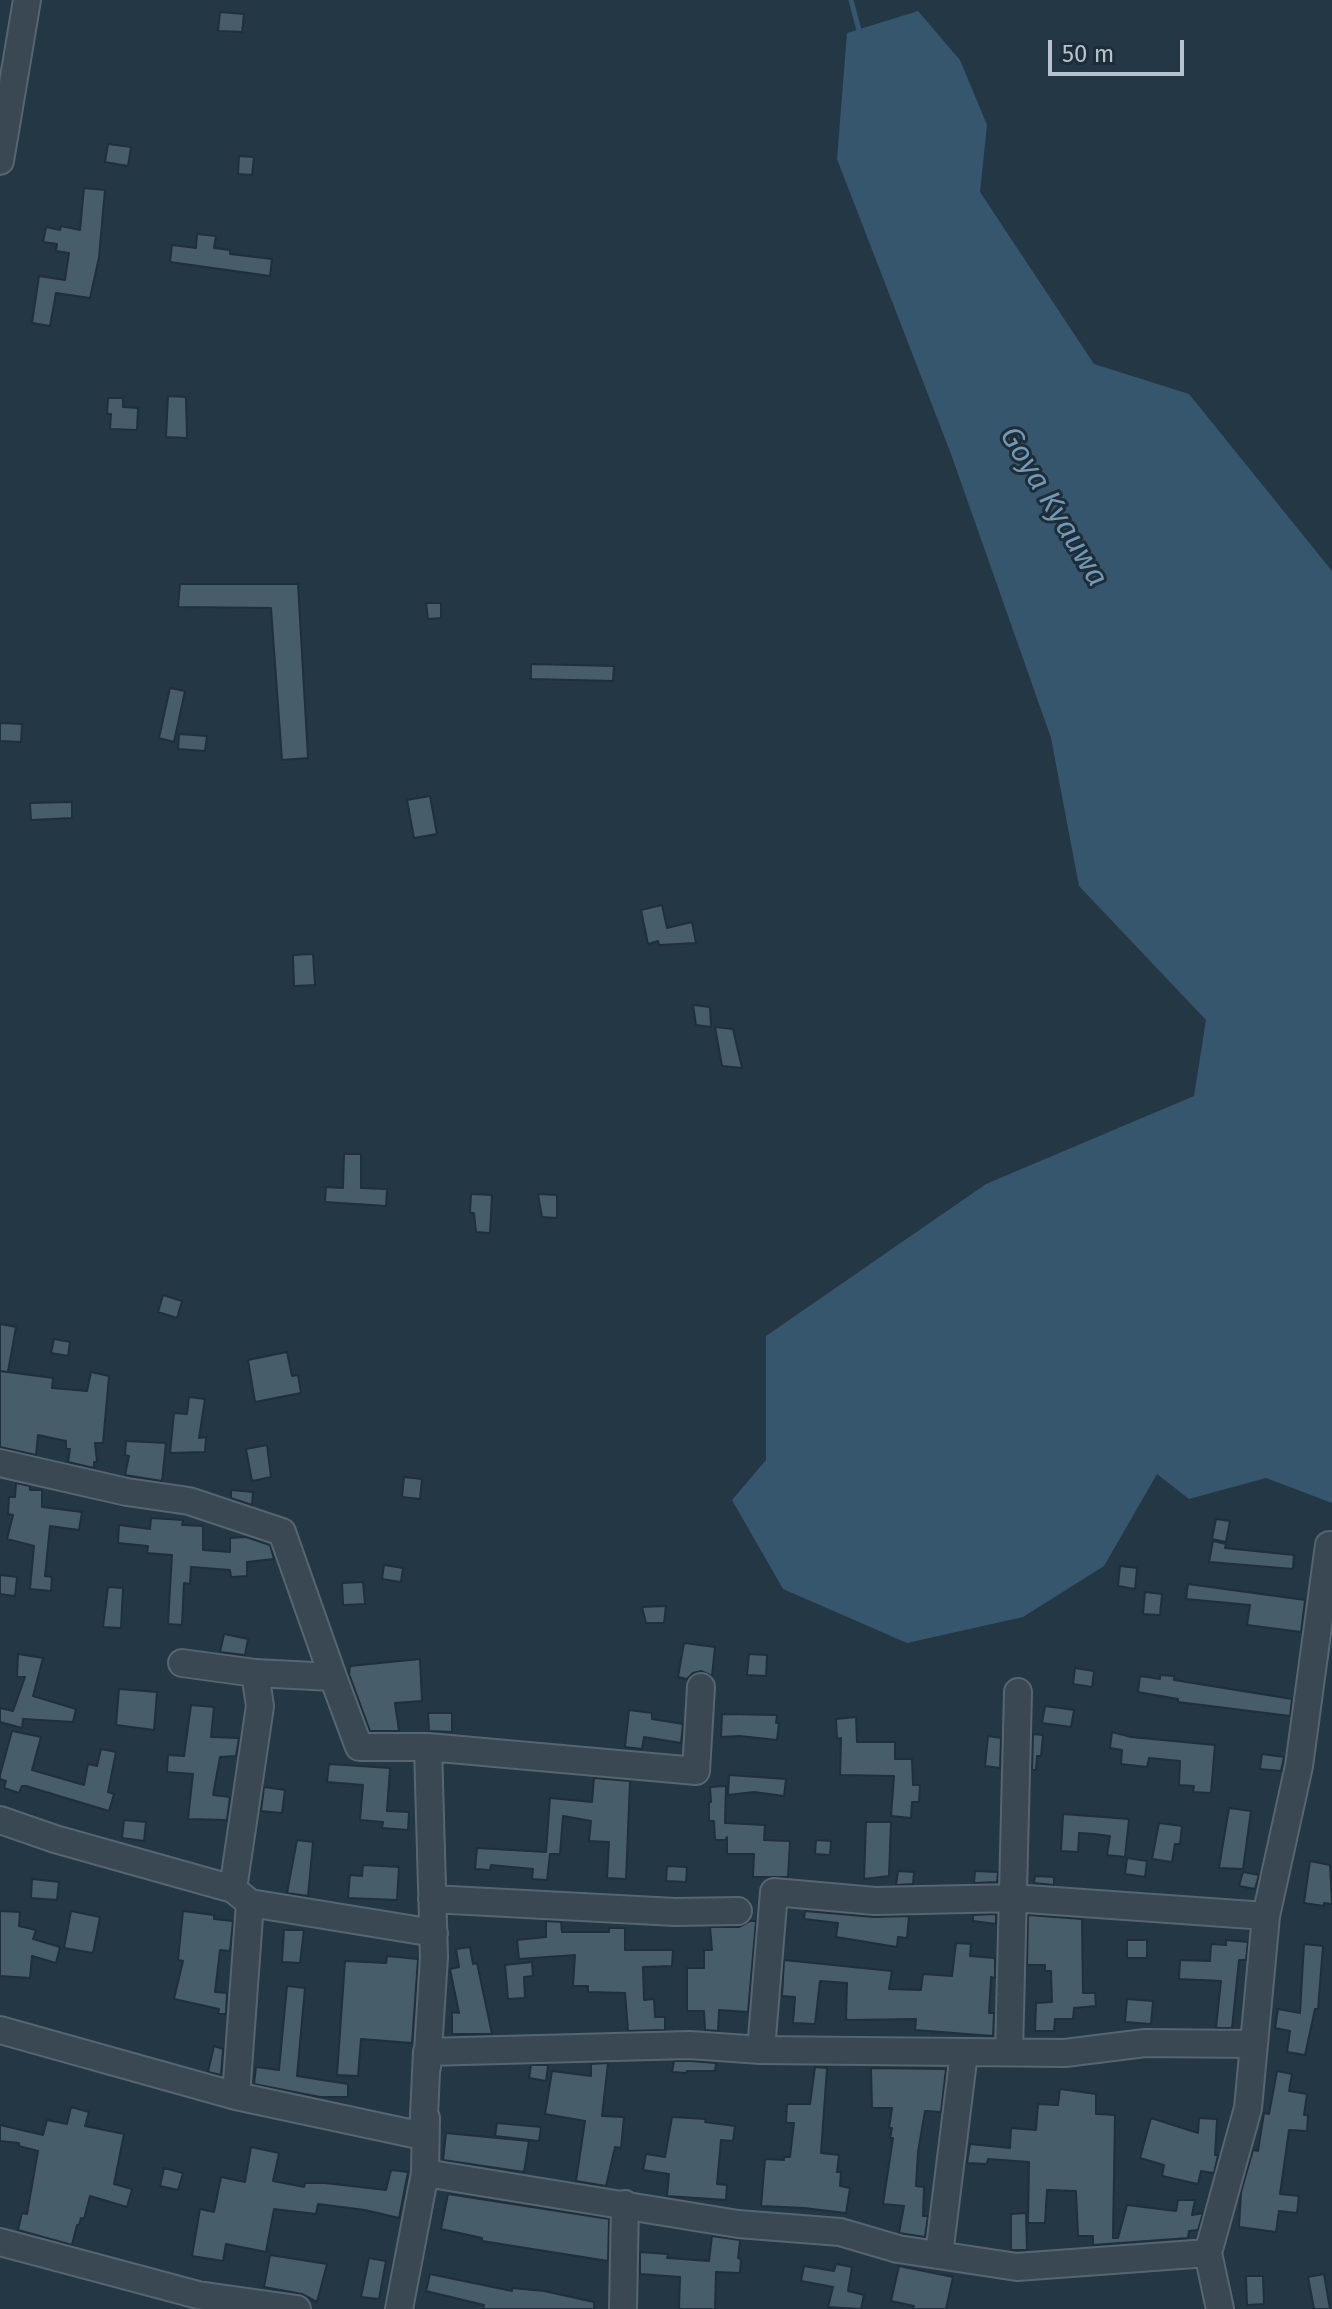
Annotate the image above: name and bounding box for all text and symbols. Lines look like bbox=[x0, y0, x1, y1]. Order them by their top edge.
scale bar bbox=[1052, 24, 1188, 74]
text: 50 m bbox=[1062, 40, 1114, 68]
water label: Goya Kyauwa bbox=[991, 421, 1115, 593]

